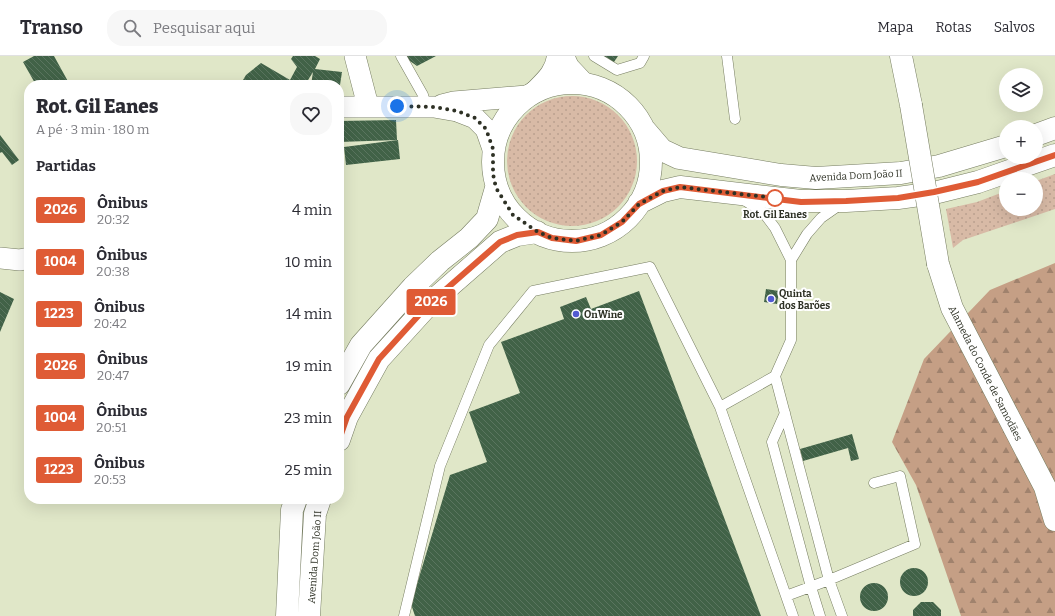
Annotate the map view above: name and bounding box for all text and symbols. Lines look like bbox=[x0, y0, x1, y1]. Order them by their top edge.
search box bbox=[107, 10, 387, 46]
text: Transo bbox=[20, 16, 83, 39]
icon: search bbox=[121, 17, 143, 39]
text: Pesquisar aqui bbox=[153, 19, 255, 37]
text: Mapa bbox=[877, 19, 913, 36]
text: Rotas bbox=[935, 19, 972, 36]
text: Salvos bbox=[994, 19, 1035, 36]
map controls bbox=[999, 68, 1043, 216]
button: layers bbox=[999, 68, 1043, 112]
button: heart bbox=[290, 93, 332, 135]
text: Rot. Gil Eanes bbox=[36, 95, 158, 118]
your location bbox=[387, 96, 407, 116]
button: + bbox=[999, 120, 1043, 164]
text: A pé · 3 min · 180 m bbox=[36, 122, 150, 137]
text: Partidas bbox=[36, 157, 96, 175]
street label: Avenida Dom João II bbox=[809, 168, 903, 184]
button: − bbox=[999, 172, 1043, 216]
marker: Rot. Gil Eanes bbox=[766, 189, 784, 207]
text: Ônibus bbox=[97, 194, 148, 212]
text: 2026 bbox=[44, 201, 77, 218]
text: 4 min bbox=[292, 201, 332, 219]
place label: Rot. Gil Eanes bbox=[743, 209, 807, 221]
text: 20:32 bbox=[97, 212, 130, 227]
text: Ônibus bbox=[96, 246, 147, 264]
text: 1004 bbox=[44, 253, 76, 270]
text: 10 min bbox=[285, 253, 332, 271]
text: 20:38 bbox=[96, 264, 130, 279]
place label: Quinta dos Barões bbox=[779, 288, 830, 312]
line badge: 2026 bbox=[403, 289, 459, 315]
text: 2026 bbox=[415, 293, 447, 310]
marker: Quinta dos Barões bbox=[766, 294, 776, 304]
text: Ônibus bbox=[94, 298, 145, 316]
street label: Alameda do Conde de Samodães bbox=[946, 304, 1025, 443]
text: 1223 bbox=[44, 305, 74, 322]
text: 14 min bbox=[286, 305, 332, 323]
marker: OnWine bbox=[571, 309, 581, 319]
place label: OnWine bbox=[584, 309, 623, 321]
text: 20:42 bbox=[94, 316, 127, 331]
text: Ônibus bbox=[97, 350, 148, 368]
text: 2026 bbox=[44, 357, 77, 374]
text: 19 min bbox=[286, 357, 332, 375]
text: 20:47 bbox=[97, 368, 129, 383]
text: Ônibus bbox=[96, 402, 147, 420]
text: 1004 bbox=[44, 409, 76, 426]
text: 23 min bbox=[284, 409, 332, 427]
text: 20:51 bbox=[96, 420, 127, 435]
text: Ônibus bbox=[94, 454, 145, 472]
text: 1223 bbox=[44, 461, 74, 478]
text: 25 min bbox=[285, 461, 332, 479]
text: 20:53 bbox=[94, 472, 126, 487]
street label: Avenida Dom João II bbox=[306, 510, 324, 604]

